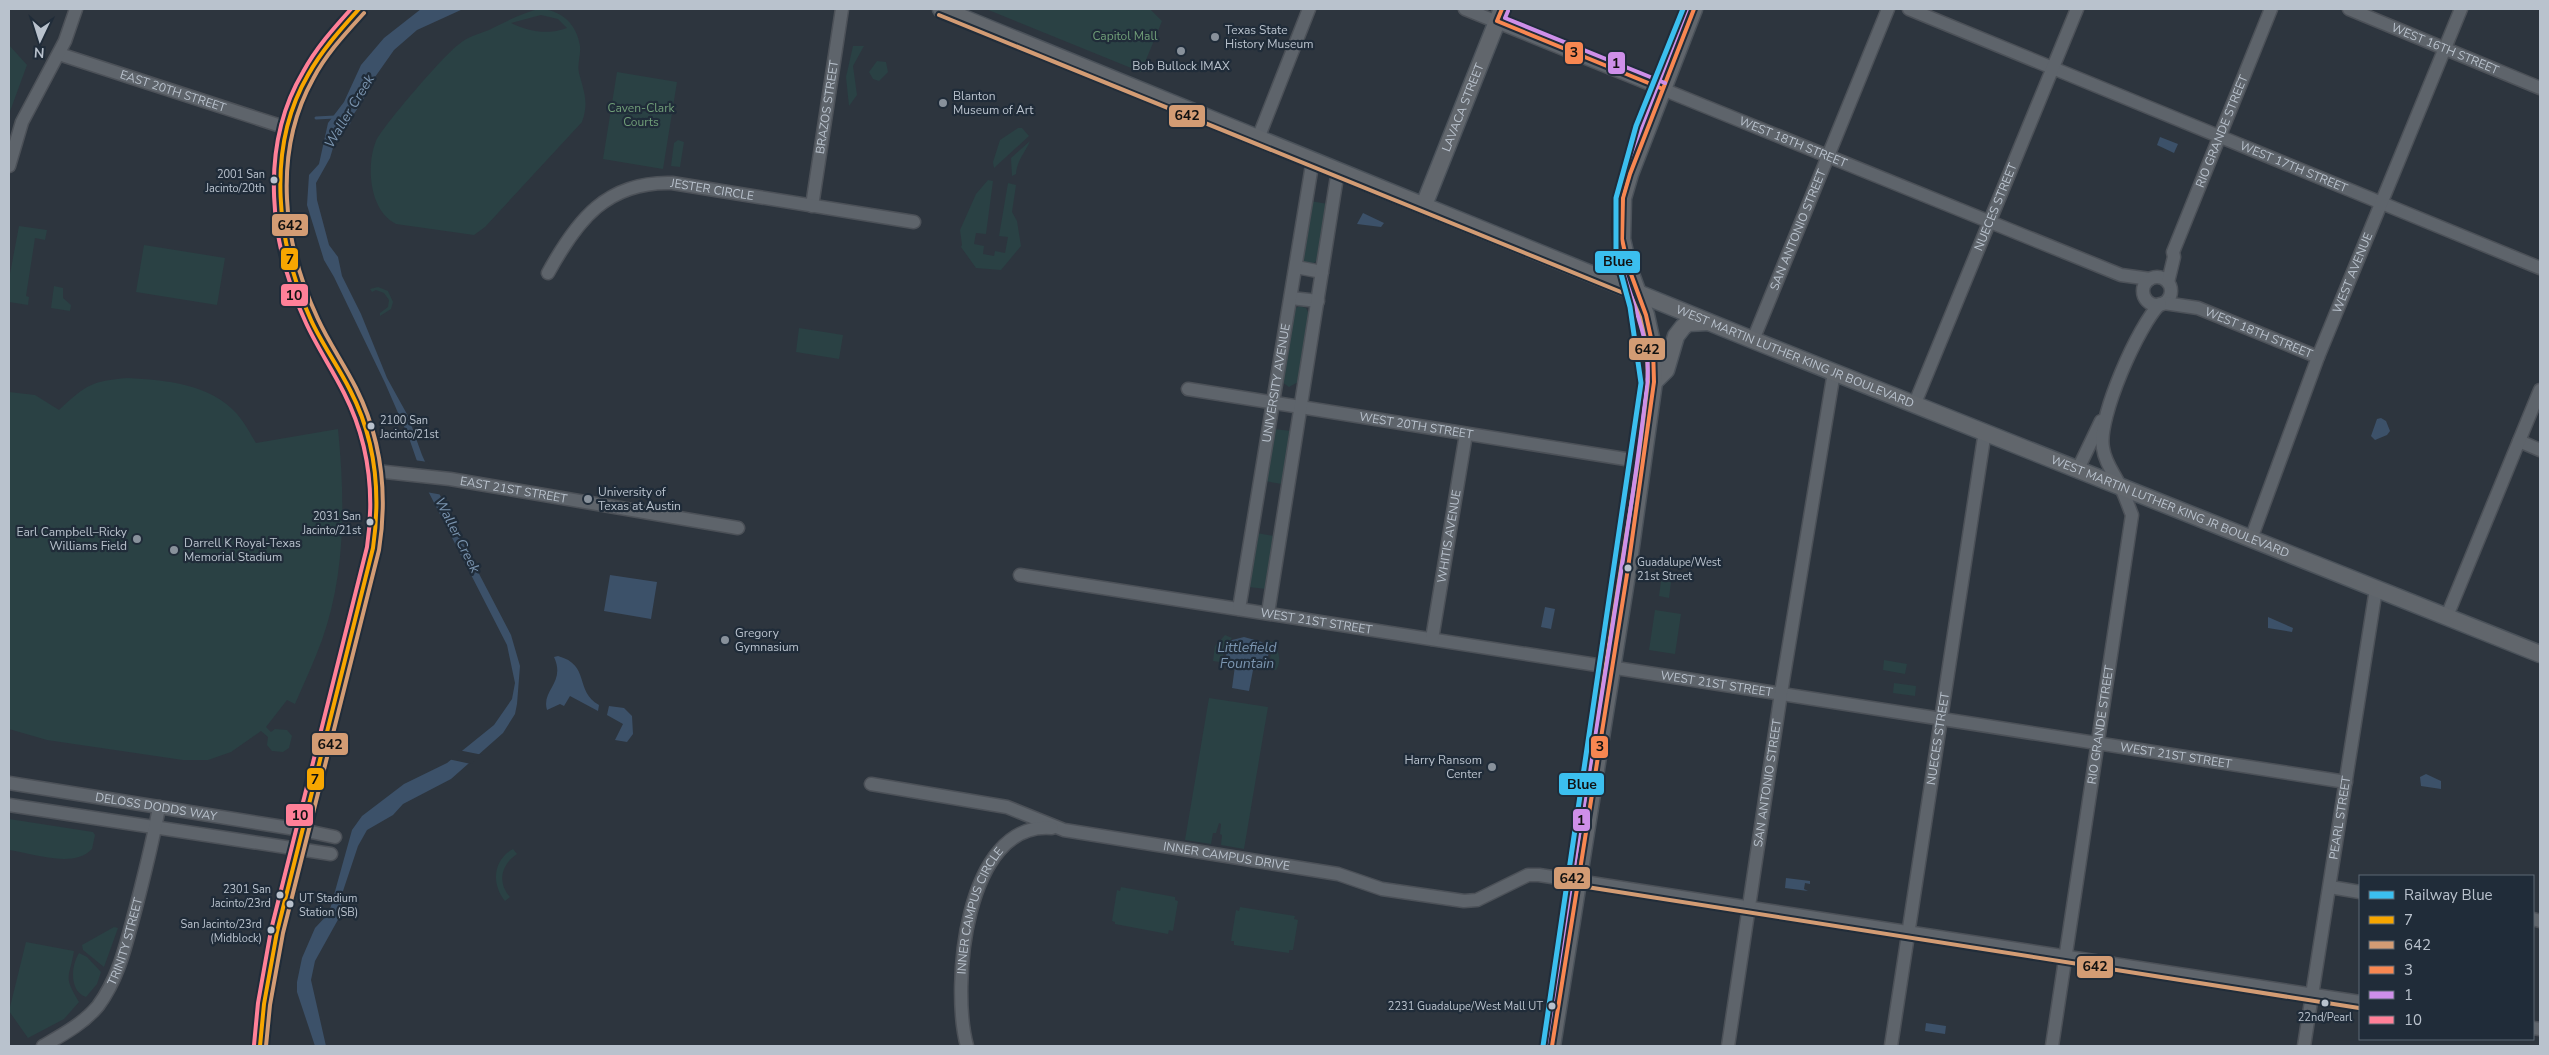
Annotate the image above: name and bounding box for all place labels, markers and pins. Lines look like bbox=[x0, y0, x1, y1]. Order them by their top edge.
place label: Texas State History Museum bbox=[1225, 22, 1314, 52]
marker: Texas State History Museum bbox=[1209, 31, 1221, 43]
marker: Bob Bullock IMAX bbox=[1175, 45, 1187, 57]
place label: Bob Bullock IMAX bbox=[1132, 58, 1230, 74]
place label: Blanton Museum of Art bbox=[953, 88, 1034, 118]
marker: Blanton Museum of Art bbox=[937, 97, 949, 109]
place label: 2001 San Jacinto/20th bbox=[204, 167, 265, 196]
marker: 2001 San Jacinto/20th bbox=[269, 175, 279, 185]
place label: 2100 San Jacinto/21st bbox=[379, 413, 439, 442]
marker: 2100 San Jacinto/21st bbox=[366, 421, 376, 431]
place label: University of Texas at Austin bbox=[598, 484, 681, 514]
marker: University of Texas at Austin bbox=[582, 493, 594, 505]
place label: 2031 San Jacinto/21st bbox=[301, 509, 361, 538]
marker: 2031 San Jacinto/21st bbox=[365, 517, 375, 527]
place label: Earl Campbell–Ricky Williams Field bbox=[17, 524, 128, 554]
marker: Earl Campbell–Ricky Williams Field bbox=[131, 533, 143, 545]
place label: Darrell K Royal-Texas Memorial Stadium bbox=[184, 535, 301, 565]
marker: Darrell K Royal-Texas Memorial Stadium bbox=[168, 544, 180, 556]
place label: Guadalupe/West 21st Street bbox=[1637, 555, 1721, 584]
marker: Guadalupe/West 21st Street bbox=[1623, 563, 1633, 573]
place label: Gregory Gymnasium bbox=[735, 625, 799, 655]
marker: Gregory Gymnasium bbox=[719, 634, 731, 646]
place label: Harry Ransom Center bbox=[1404, 752, 1483, 782]
marker: Harry Ransom Center bbox=[1486, 761, 1498, 773]
place label: 2301 San Jacinto/23rd bbox=[210, 882, 271, 911]
marker: 2301 San Jacinto/23rd bbox=[275, 890, 285, 900]
place label: UT Stadium Station (SB) bbox=[299, 891, 358, 920]
marker: UT Stadium Station (SB) bbox=[285, 899, 295, 909]
place label: San Jacinto/23rd (Midblock) bbox=[181, 917, 262, 946]
marker: San Jacinto/23rd (Midblock) bbox=[266, 925, 276, 935]
marker: 22nd/Pearl bbox=[2320, 998, 2330, 1008]
place label: 2231 Guadalupe/West Mall UT bbox=[1388, 999, 1543, 1014]
marker: 2231 Guadalupe/West Mall UT bbox=[1547, 1001, 1557, 1011]
place label: 22nd/Pearl bbox=[2298, 1010, 2353, 1025]

